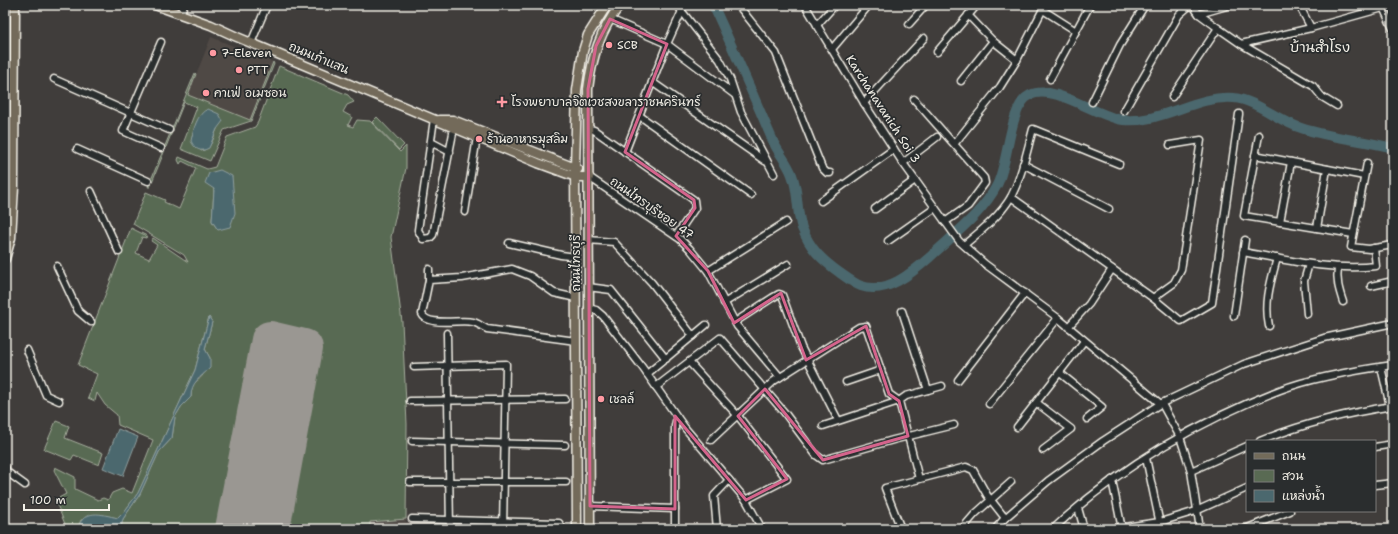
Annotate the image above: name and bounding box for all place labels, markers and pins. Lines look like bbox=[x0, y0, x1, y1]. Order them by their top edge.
place label: SCB bbox=[617, 37, 638, 53]
marker: SCB bbox=[604, 40, 614, 50]
place label: 7-Eleven bbox=[221, 45, 272, 61]
marker: 7-Eleven bbox=[208, 48, 218, 58]
place label: PTT bbox=[247, 62, 269, 78]
marker: PTT bbox=[234, 65, 244, 75]
place label: คาเฟ่ อเมซอน bbox=[214, 85, 286, 101]
marker: คาเฟ่ อเมซอน bbox=[201, 88, 211, 98]
place label: โรงพยาบาลจิตเวชสงขลาราชนครินทร์ bbox=[511, 94, 701, 110]
marker: โรงพยาบาลจิตเวชสงขลาราชนครินทร์ bbox=[496, 96, 508, 108]
place label: ร้านอาหารมุสลิม bbox=[487, 131, 568, 148]
marker: ร้านอาหารมุสลิม bbox=[474, 134, 484, 144]
place label: เชลล์ bbox=[609, 391, 634, 407]
marker: เชลล์ bbox=[596, 394, 606, 404]

